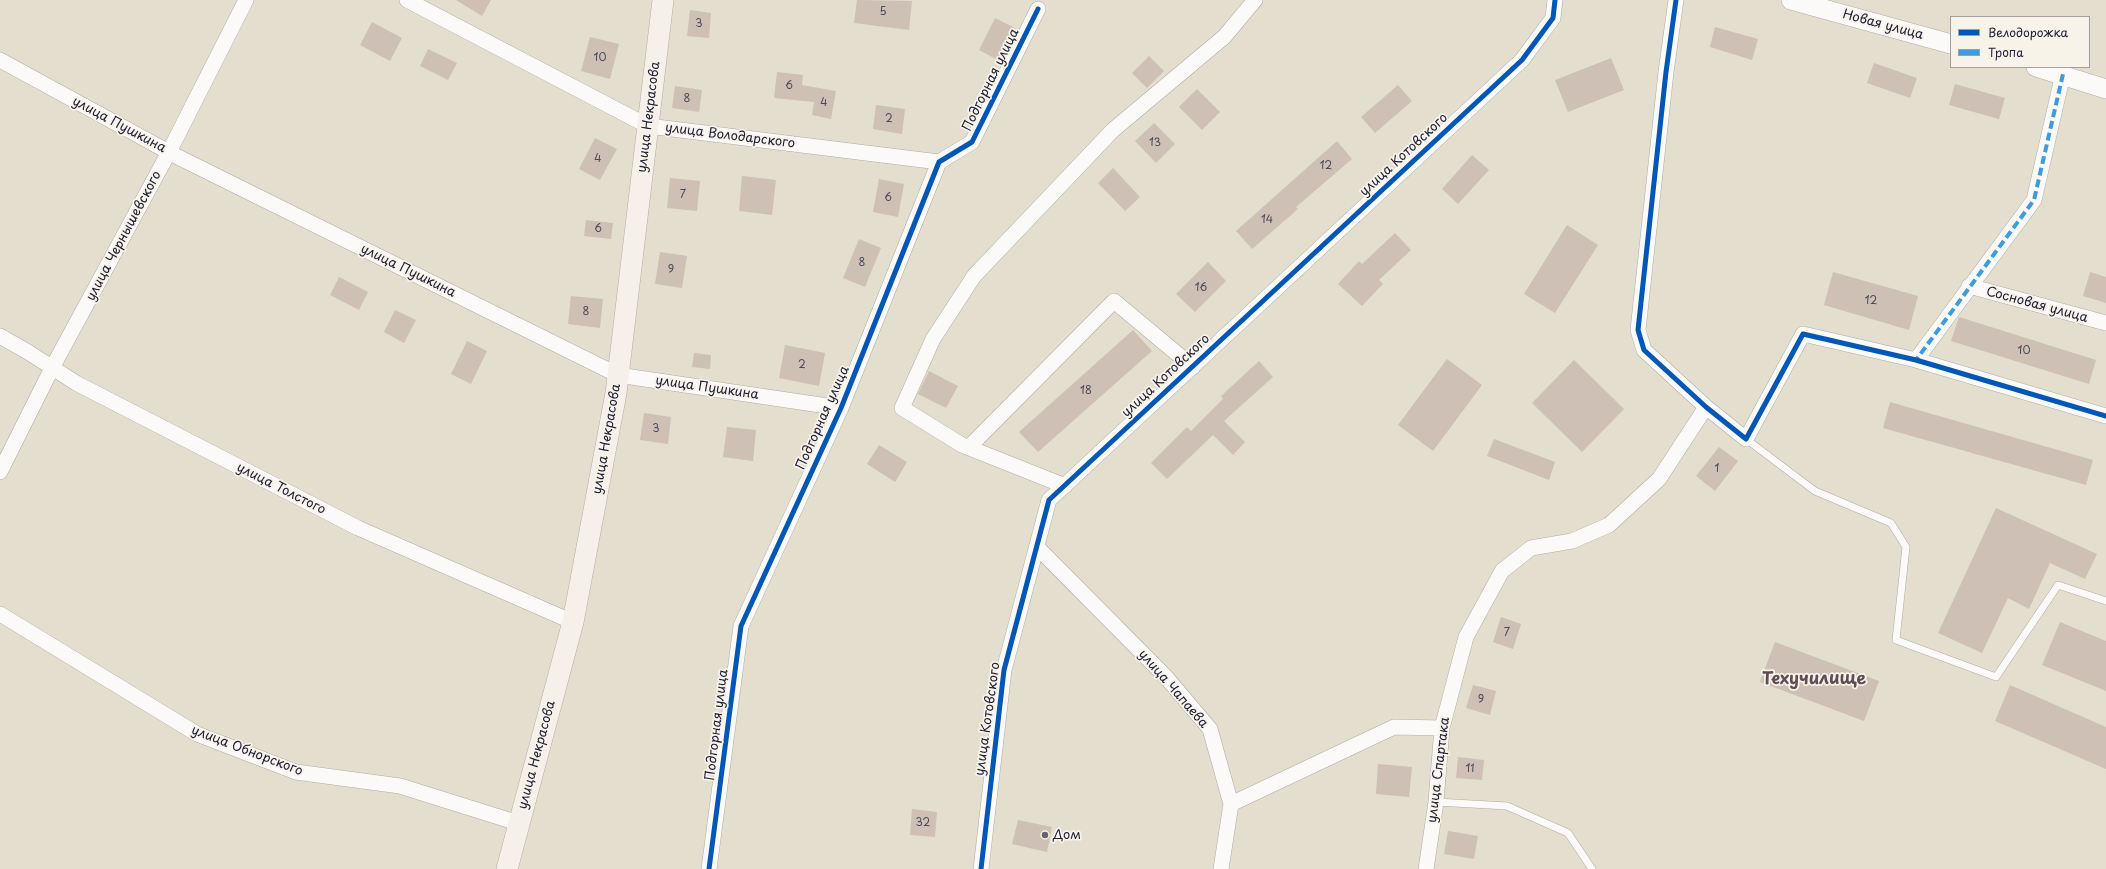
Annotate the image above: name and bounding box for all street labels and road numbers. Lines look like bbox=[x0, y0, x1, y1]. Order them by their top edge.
street label: Новая улица bbox=[1841, 7, 1925, 43]
street label: Подгорная улица bbox=[959, 26, 1023, 134]
street label: улица Некрасова bbox=[634, 60, 664, 174]
street label: улица Пушкина bbox=[69, 94, 169, 156]
street label: улица Котовского bbox=[1357, 110, 1451, 200]
street label: улица Володарского bbox=[664, 120, 796, 152]
street label: улица Чернышевского bbox=[83, 168, 165, 304]
street label: улица Пушкина bbox=[358, 241, 458, 301]
street label: Сосновая улица bbox=[1984, 284, 2090, 326]
street label: улица Котовского bbox=[1119, 331, 1213, 421]
street label: Подгорная улица bbox=[793, 364, 853, 472]
street label: улица Пушкина bbox=[654, 373, 760, 403]
street label: улица Некрасова bbox=[590, 383, 624, 495]
street label: улица Толстого bbox=[234, 460, 328, 518]
street label: улица Чапаева bbox=[1135, 647, 1211, 731]
street label: улица Котовского bbox=[972, 661, 1004, 777]
street label: Подгорная улица bbox=[702, 668, 732, 782]
street label: улица Некрасова bbox=[515, 699, 559, 811]
street label: улица Спартака bbox=[1425, 716, 1453, 824]
street label: улица Обнорского bbox=[189, 723, 305, 779]

